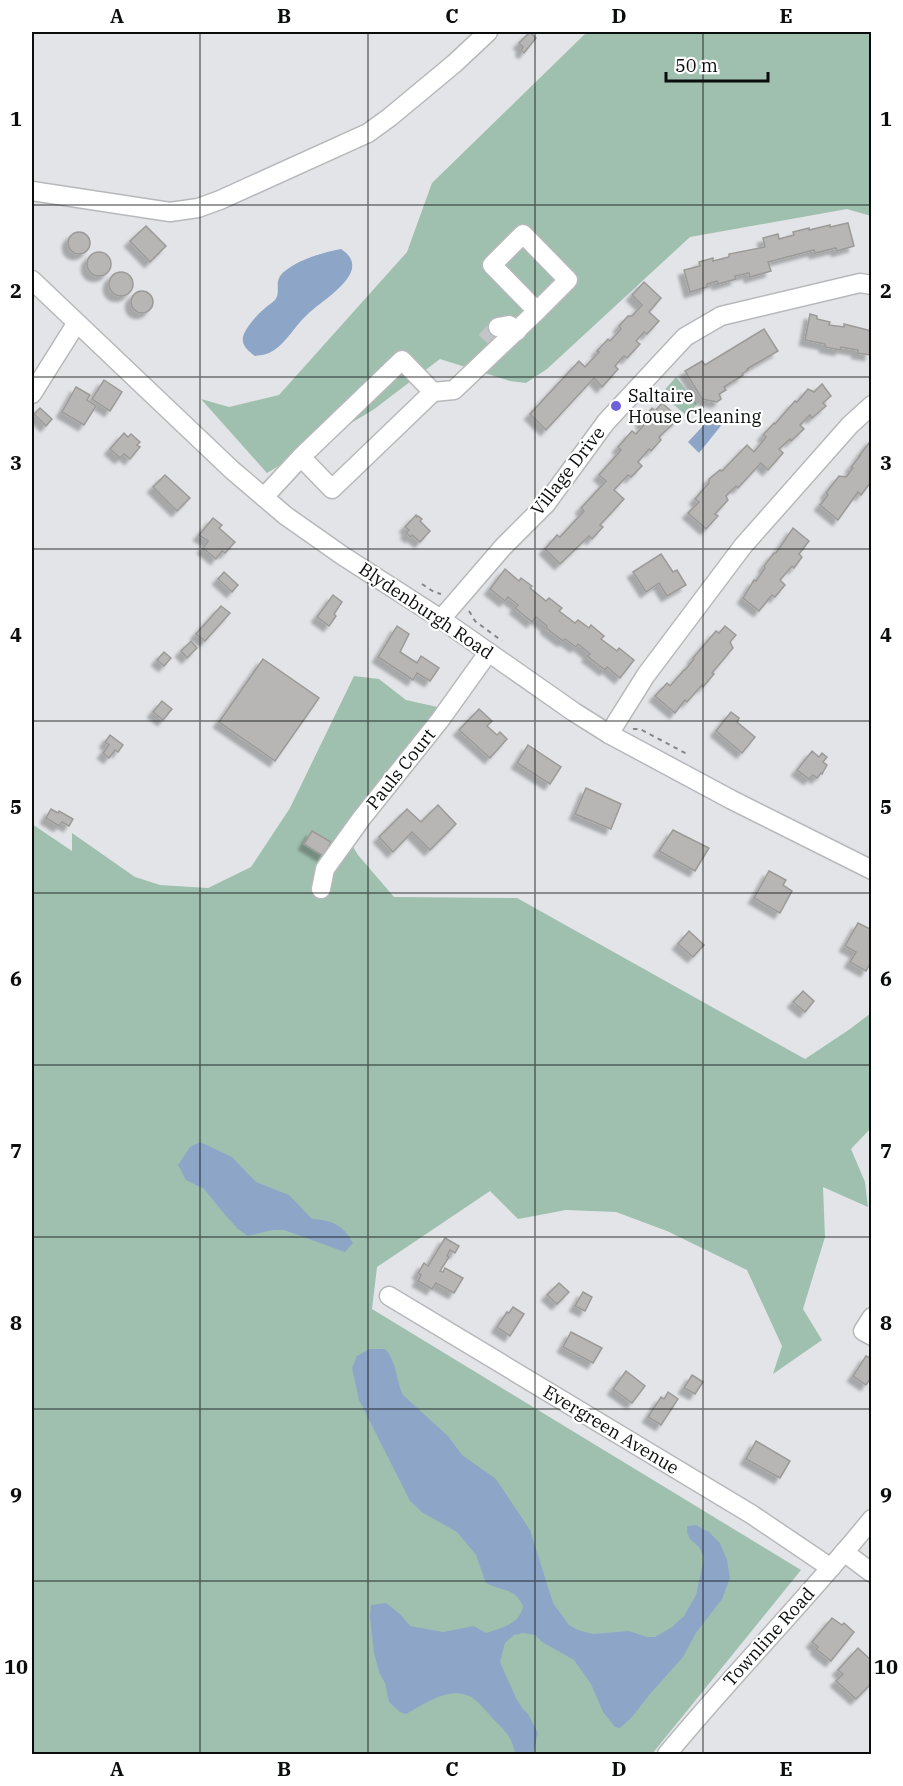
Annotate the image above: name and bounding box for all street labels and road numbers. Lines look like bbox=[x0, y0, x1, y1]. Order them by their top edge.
street label: Village Drive bbox=[526, 422, 610, 520]
street label: Blydenburgh Road bbox=[355, 557, 498, 664]
street label: Pauls Court bbox=[361, 724, 440, 814]
street label: Evergreen Avenue bbox=[539, 1380, 683, 1479]
street label: Townline Road bbox=[718, 1582, 819, 1691]

